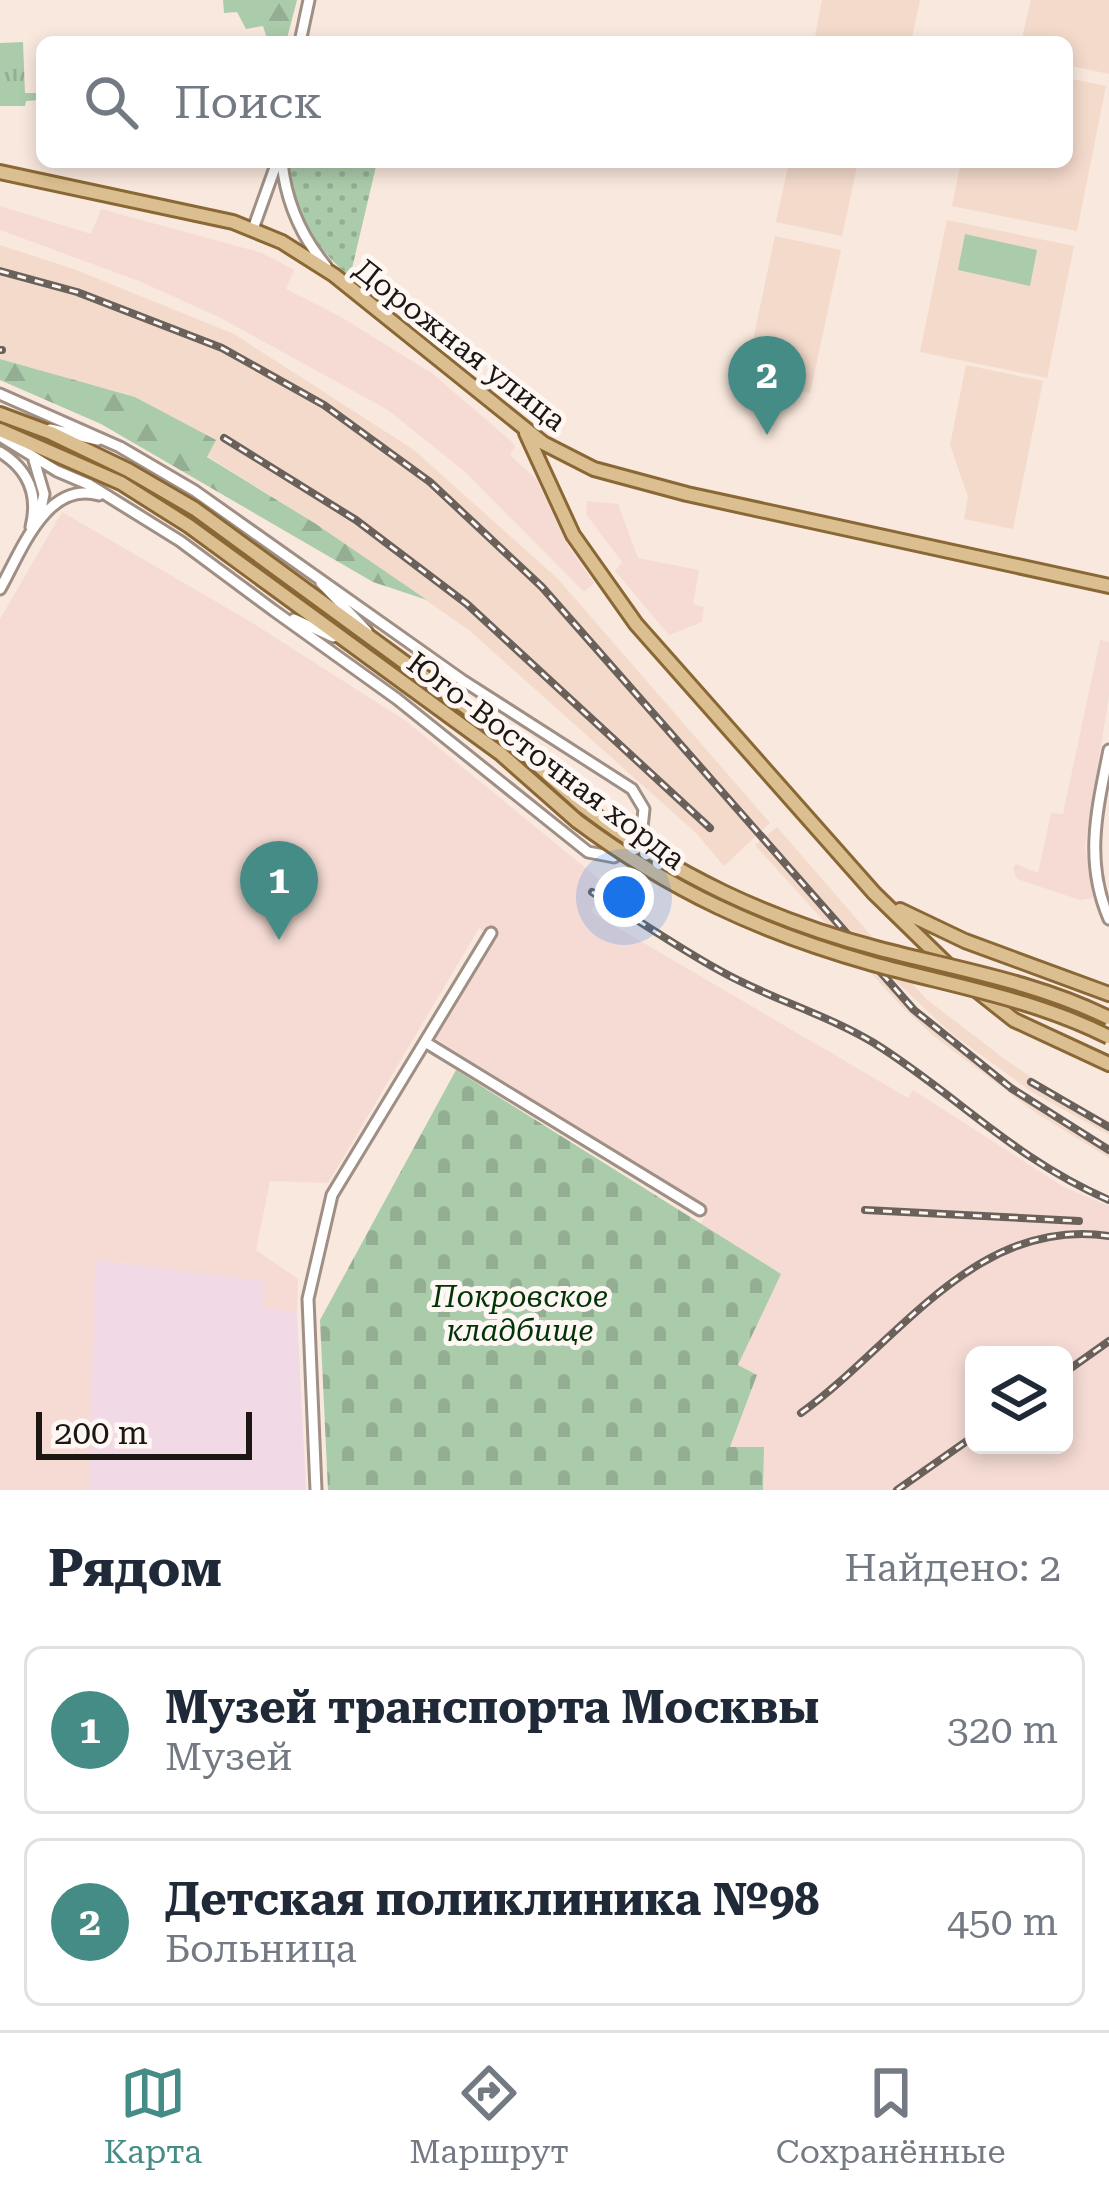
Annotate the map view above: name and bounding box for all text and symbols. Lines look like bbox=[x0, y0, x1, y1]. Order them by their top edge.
search box bbox=[36, 36, 1073, 168]
icon: search bbox=[78, 69, 144, 135]
text: Поиск bbox=[174, 76, 322, 129]
street label: Дорожная улица bbox=[348, 251, 573, 438]
pin: 2 bbox=[728, 336, 806, 435]
street label: Юго-Восточная хорда bbox=[400, 645, 692, 877]
pin: 1 bbox=[240, 841, 318, 940]
your location bbox=[594, 867, 654, 927]
park label: Покровское кладбище bbox=[431, 1279, 608, 1348]
map controls bbox=[965, 1346, 1073, 1454]
button: layers bbox=[965, 1346, 1073, 1454]
scale bar bbox=[36, 1406, 252, 1459]
text: 200 m bbox=[54, 1413, 148, 1452]
text: Рядом bbox=[48, 1539, 222, 1598]
text: Найдено: 2 bbox=[845, 1545, 1061, 1591]
text: Музей транспорта Москвы bbox=[165, 1681, 819, 1734]
text: 1 bbox=[79, 1707, 101, 1753]
text: 320 m bbox=[947, 1707, 1058, 1753]
text: Музей bbox=[165, 1734, 292, 1780]
text: Детская поликлиника №98 bbox=[165, 1873, 820, 1926]
text: 2 bbox=[79, 1899, 101, 1945]
text: 450 m bbox=[947, 1899, 1058, 1945]
text: Больница bbox=[165, 1926, 357, 1972]
tab: Карта bbox=[103, 2060, 202, 2171]
tab: Маршрут bbox=[409, 2060, 569, 2171]
tab: Сохранённые bbox=[776, 2060, 1006, 2171]

